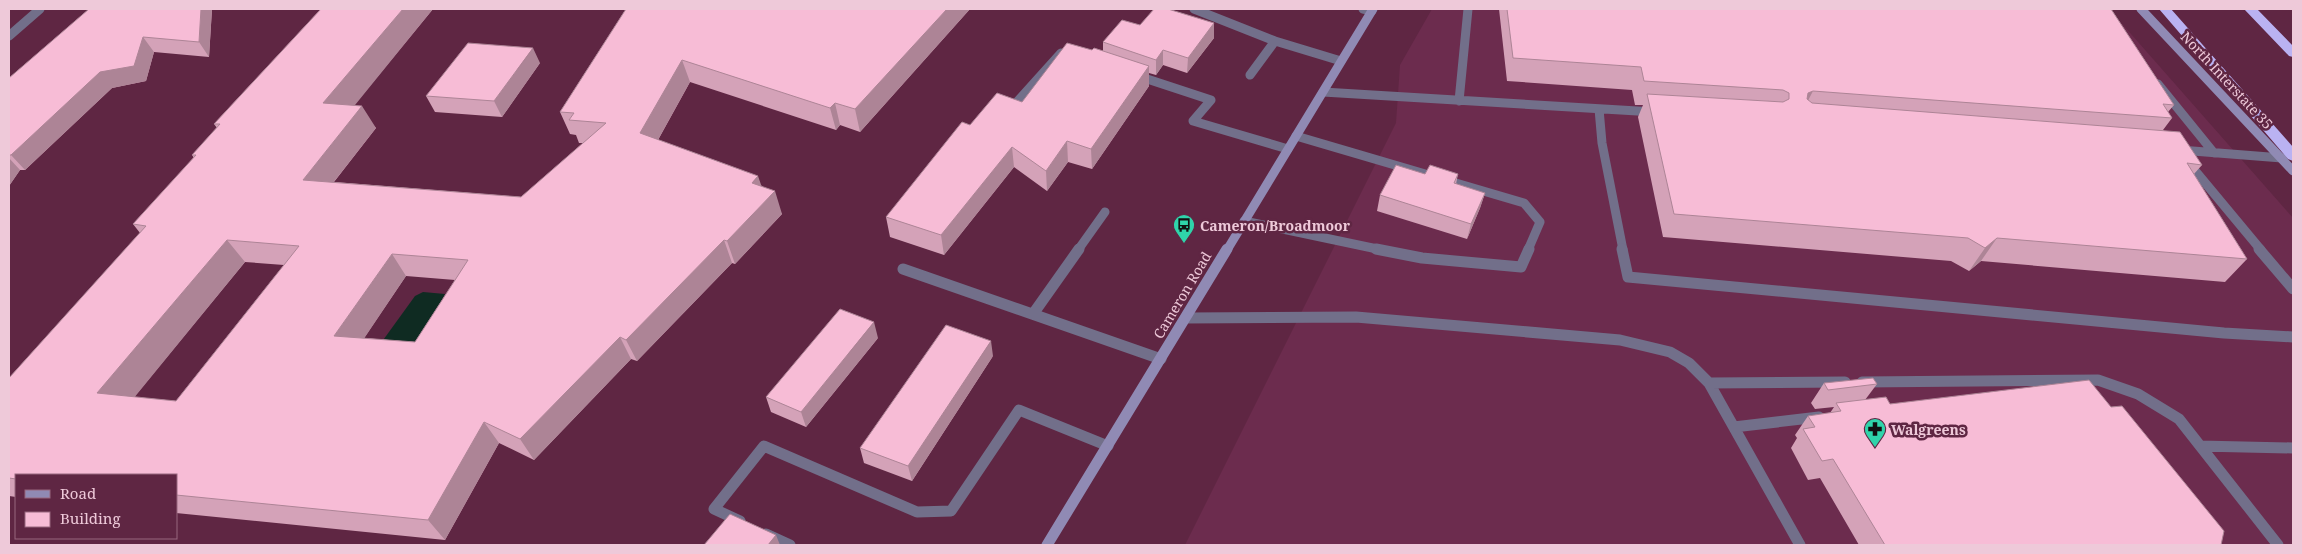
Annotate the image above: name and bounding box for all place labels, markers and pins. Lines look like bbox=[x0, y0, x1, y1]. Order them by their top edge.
bus stop icon: Cameron/Broadmoor bbox=[1172, 213, 1196, 244]
place label: Cameron/Broadmoor bbox=[1200, 216, 1351, 235]
pharmacy icon: Walgreens bbox=[1863, 417, 1887, 448]
place label: Walgreens bbox=[1891, 420, 1966, 439]

